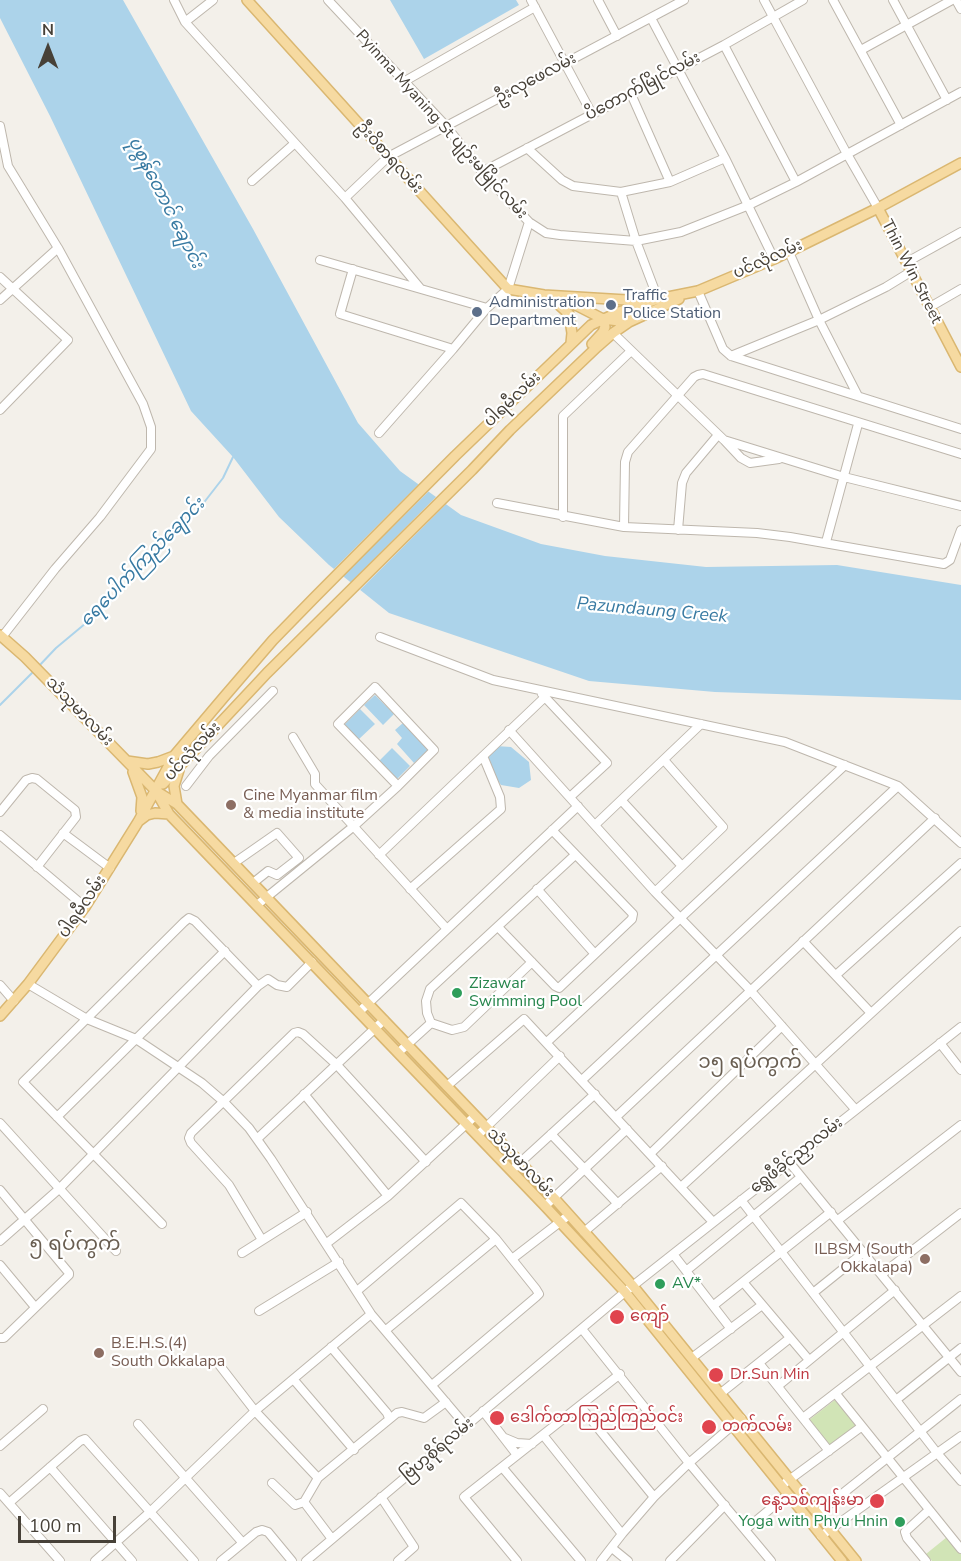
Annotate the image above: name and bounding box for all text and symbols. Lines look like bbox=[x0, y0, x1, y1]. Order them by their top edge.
north arrow bbox=[18, 18, 78, 78]
text: N bbox=[42, 19, 54, 41]
street label: Pyinma Myaning St ပျဉ်းမမြိုင်လမ်း bbox=[351, 26, 531, 224]
street label: ပိတောက်မြိုင်လမ်း bbox=[582, 49, 704, 125]
street label: ဦးလှဖေလမ်း bbox=[492, 50, 580, 108]
street label: ဦးဝိစာရလမ်း bbox=[352, 118, 426, 198]
water label: ပုစွန်တောင် ချောင်း bbox=[123, 134, 207, 272]
street label: Thin Win Street bbox=[877, 217, 945, 327]
street label: ပင်လုံလမ်း bbox=[730, 236, 806, 284]
place label: Traffic Police Station bbox=[623, 286, 721, 324]
place label: Administration Department bbox=[489, 293, 595, 331]
marker: Traffic Police Station bbox=[604, 298, 618, 312]
marker: Administration Department bbox=[470, 305, 484, 319]
street label: ပါရမီလမ်း bbox=[481, 368, 545, 432]
water label: ရေပေါက်ကြည်ချောင်း bbox=[76, 494, 210, 632]
water label: Pazundaung Creek bbox=[576, 594, 728, 628]
street label: သံသုမာလမ်း bbox=[41, 673, 117, 751]
street label: ပင်လုံလမ်း bbox=[161, 719, 225, 785]
place label: Cine Myanmar film & media institute bbox=[243, 786, 378, 824]
marker: Cine Myanmar film & media institute bbox=[224, 798, 238, 812]
street label: ပါရမီလမ်း bbox=[55, 872, 111, 942]
place label: Zizawar Swimming Pool bbox=[469, 974, 582, 1012]
marker: Zizawar Swimming Pool bbox=[450, 986, 464, 1000]
district label: ၁၅ ရပ်ကွက် bbox=[698, 1051, 802, 1075]
street label: ရွှေဖီခိုင်ညှာလမ်း bbox=[747, 1114, 847, 1198]
street label: သံသုမာလမ်း bbox=[482, 1124, 558, 1202]
district label: ၅ ရပ်ကွက် bbox=[30, 1233, 120, 1257]
place label: ILBSM (South Okkalapa) bbox=[814, 1240, 913, 1278]
marker: ILBSM (South Okkalapa) bbox=[918, 1252, 932, 1266]
place label: AV* bbox=[672, 1274, 701, 1294]
marker: AV* bbox=[653, 1277, 667, 1291]
place label: ကျော် bbox=[630, 1307, 669, 1327]
marker: ကျော် bbox=[608, 1308, 626, 1326]
place label: B.E.H.S.(4) South Okkalapa bbox=[111, 1334, 225, 1372]
marker: B.E.H.S.(4) South Okkalapa bbox=[92, 1346, 106, 1360]
place label: Dr.Sun Min bbox=[730, 1365, 810, 1385]
marker: Dr.Sun Min bbox=[707, 1366, 725, 1384]
place label: ဒေါက်တာကြည်ကြည်ဝင်း bbox=[510, 1408, 683, 1428]
marker: ဒေါက်တာကြည်ကြည်ဝင်း bbox=[488, 1409, 506, 1427]
street label: ဗြဟ္မစိုရ်လမ်း bbox=[398, 1414, 478, 1486]
place label: တက်လမ်း bbox=[722, 1417, 792, 1437]
marker: တက်လမ်း bbox=[700, 1418, 718, 1436]
place label: နေ့သစ်ကျန်းမာ bbox=[761, 1491, 864, 1511]
marker: နေ့သစ်ကျန်းမာ bbox=[868, 1492, 886, 1510]
scale bar bbox=[21, 1504, 118, 1542]
place label: Yoga with Phyu Hnin bbox=[738, 1512, 888, 1532]
text: 100 m bbox=[29, 1514, 81, 1538]
marker: Yoga with Phyu Hnin bbox=[893, 1515, 907, 1529]

